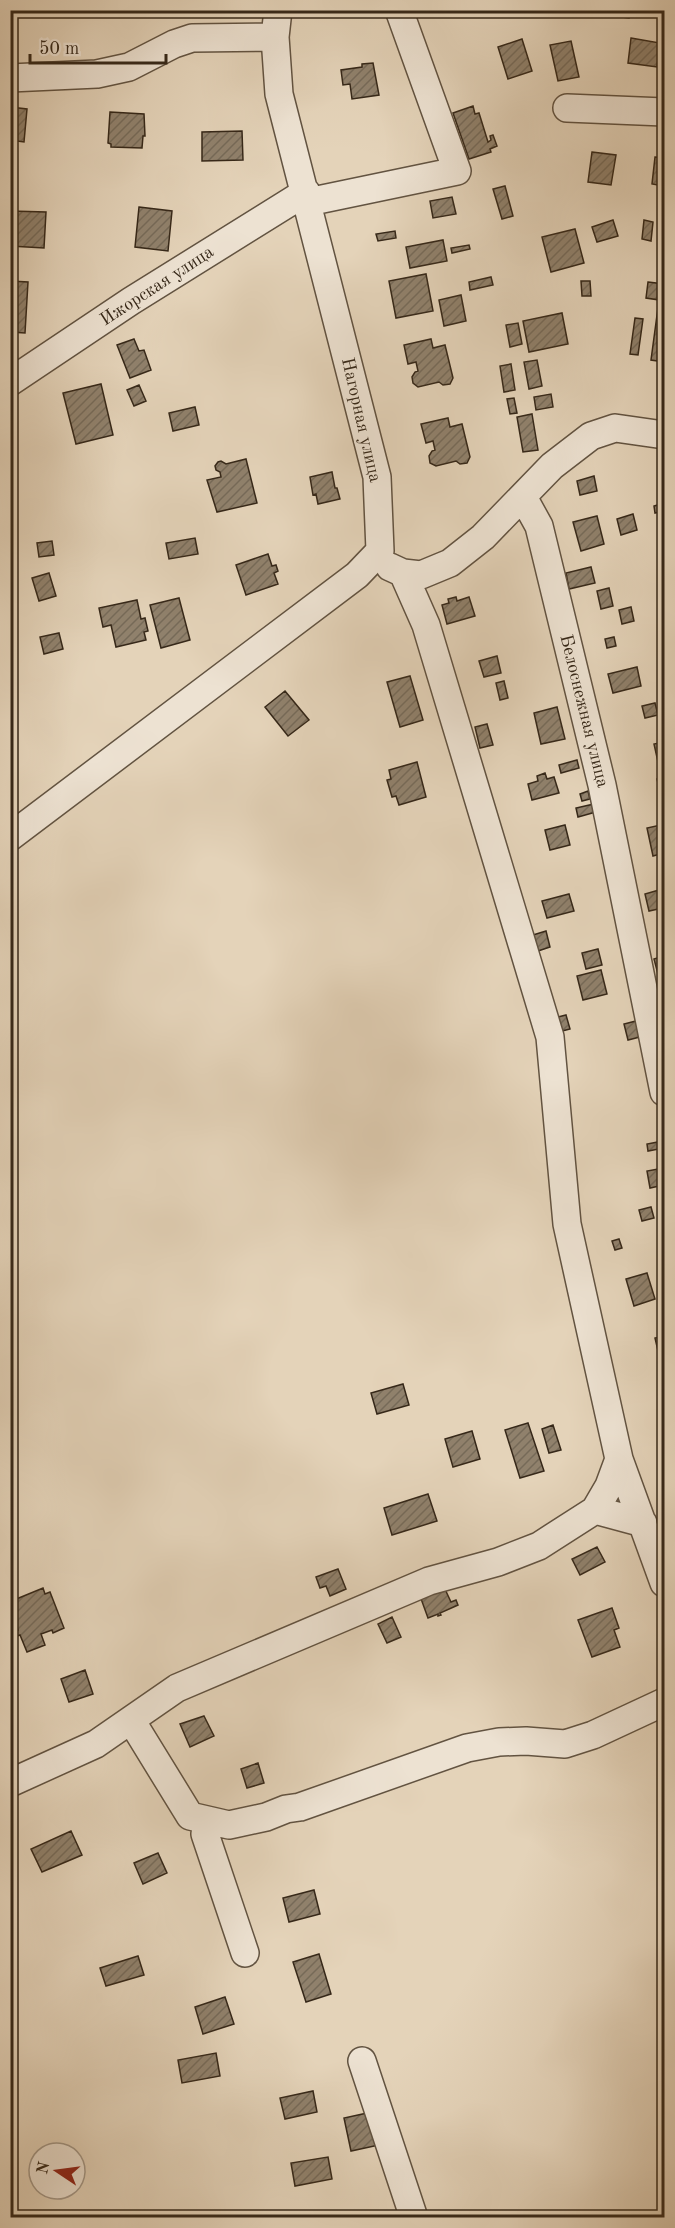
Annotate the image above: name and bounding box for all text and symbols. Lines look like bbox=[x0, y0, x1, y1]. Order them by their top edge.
scale bar bbox=[30, 27, 166, 65]
text: 50 m bbox=[39, 40, 79, 58]
street label: Ижорская улица bbox=[97, 243, 217, 329]
street label: Нагорная улица bbox=[338, 356, 384, 484]
street label: Белоснежная улица bbox=[556, 633, 612, 790]
north arrow bbox=[27, 2141, 87, 2201]
text: N bbox=[35, 2160, 54, 2176]

